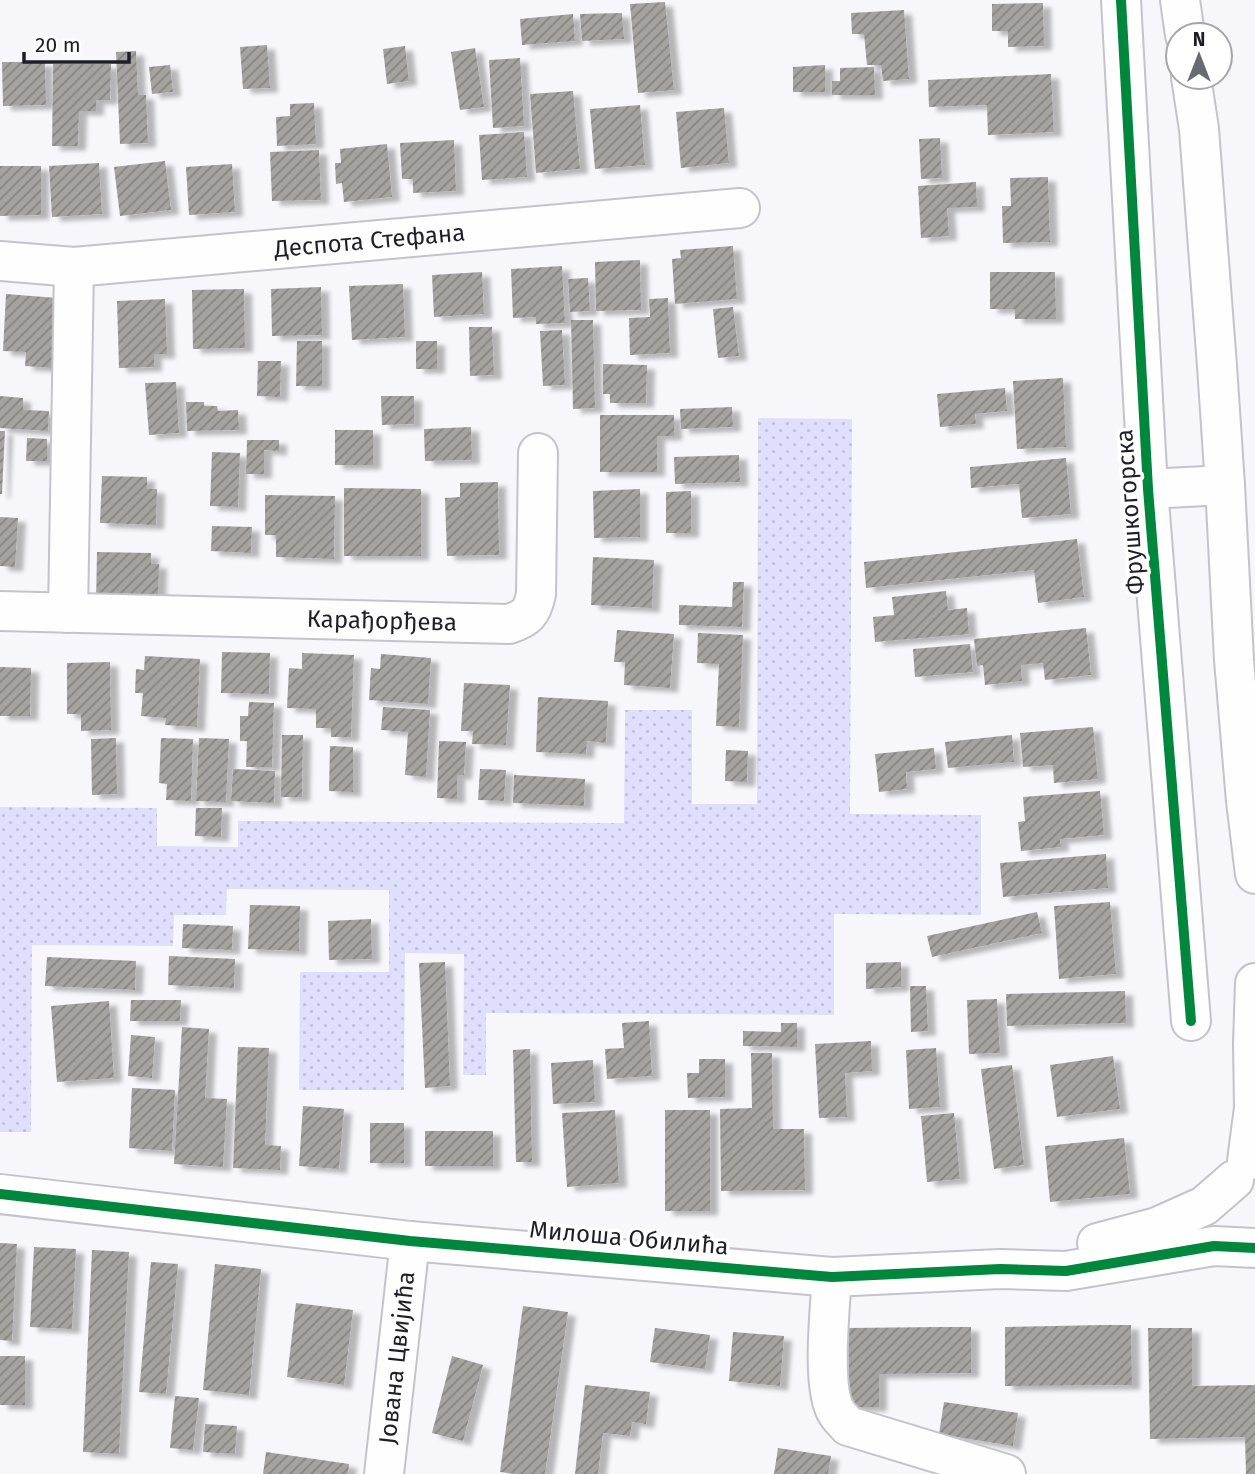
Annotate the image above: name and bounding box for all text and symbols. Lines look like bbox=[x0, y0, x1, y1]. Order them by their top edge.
scale bar bbox=[24, 21, 130, 65]
north arrow bbox=[1164, 21, 1234, 91]
text: N bbox=[1193, 28, 1205, 51]
text: 20 m bbox=[35, 32, 81, 58]
street label: Деспота Стефана bbox=[272, 218, 466, 263]
street label: Фрушкогорска bbox=[1110, 428, 1150, 596]
street label: Карађорђева bbox=[306, 605, 457, 637]
street label: Милоша Обилића bbox=[528, 1215, 730, 1261]
street label: Јована Цвијића bbox=[373, 1270, 421, 1446]

